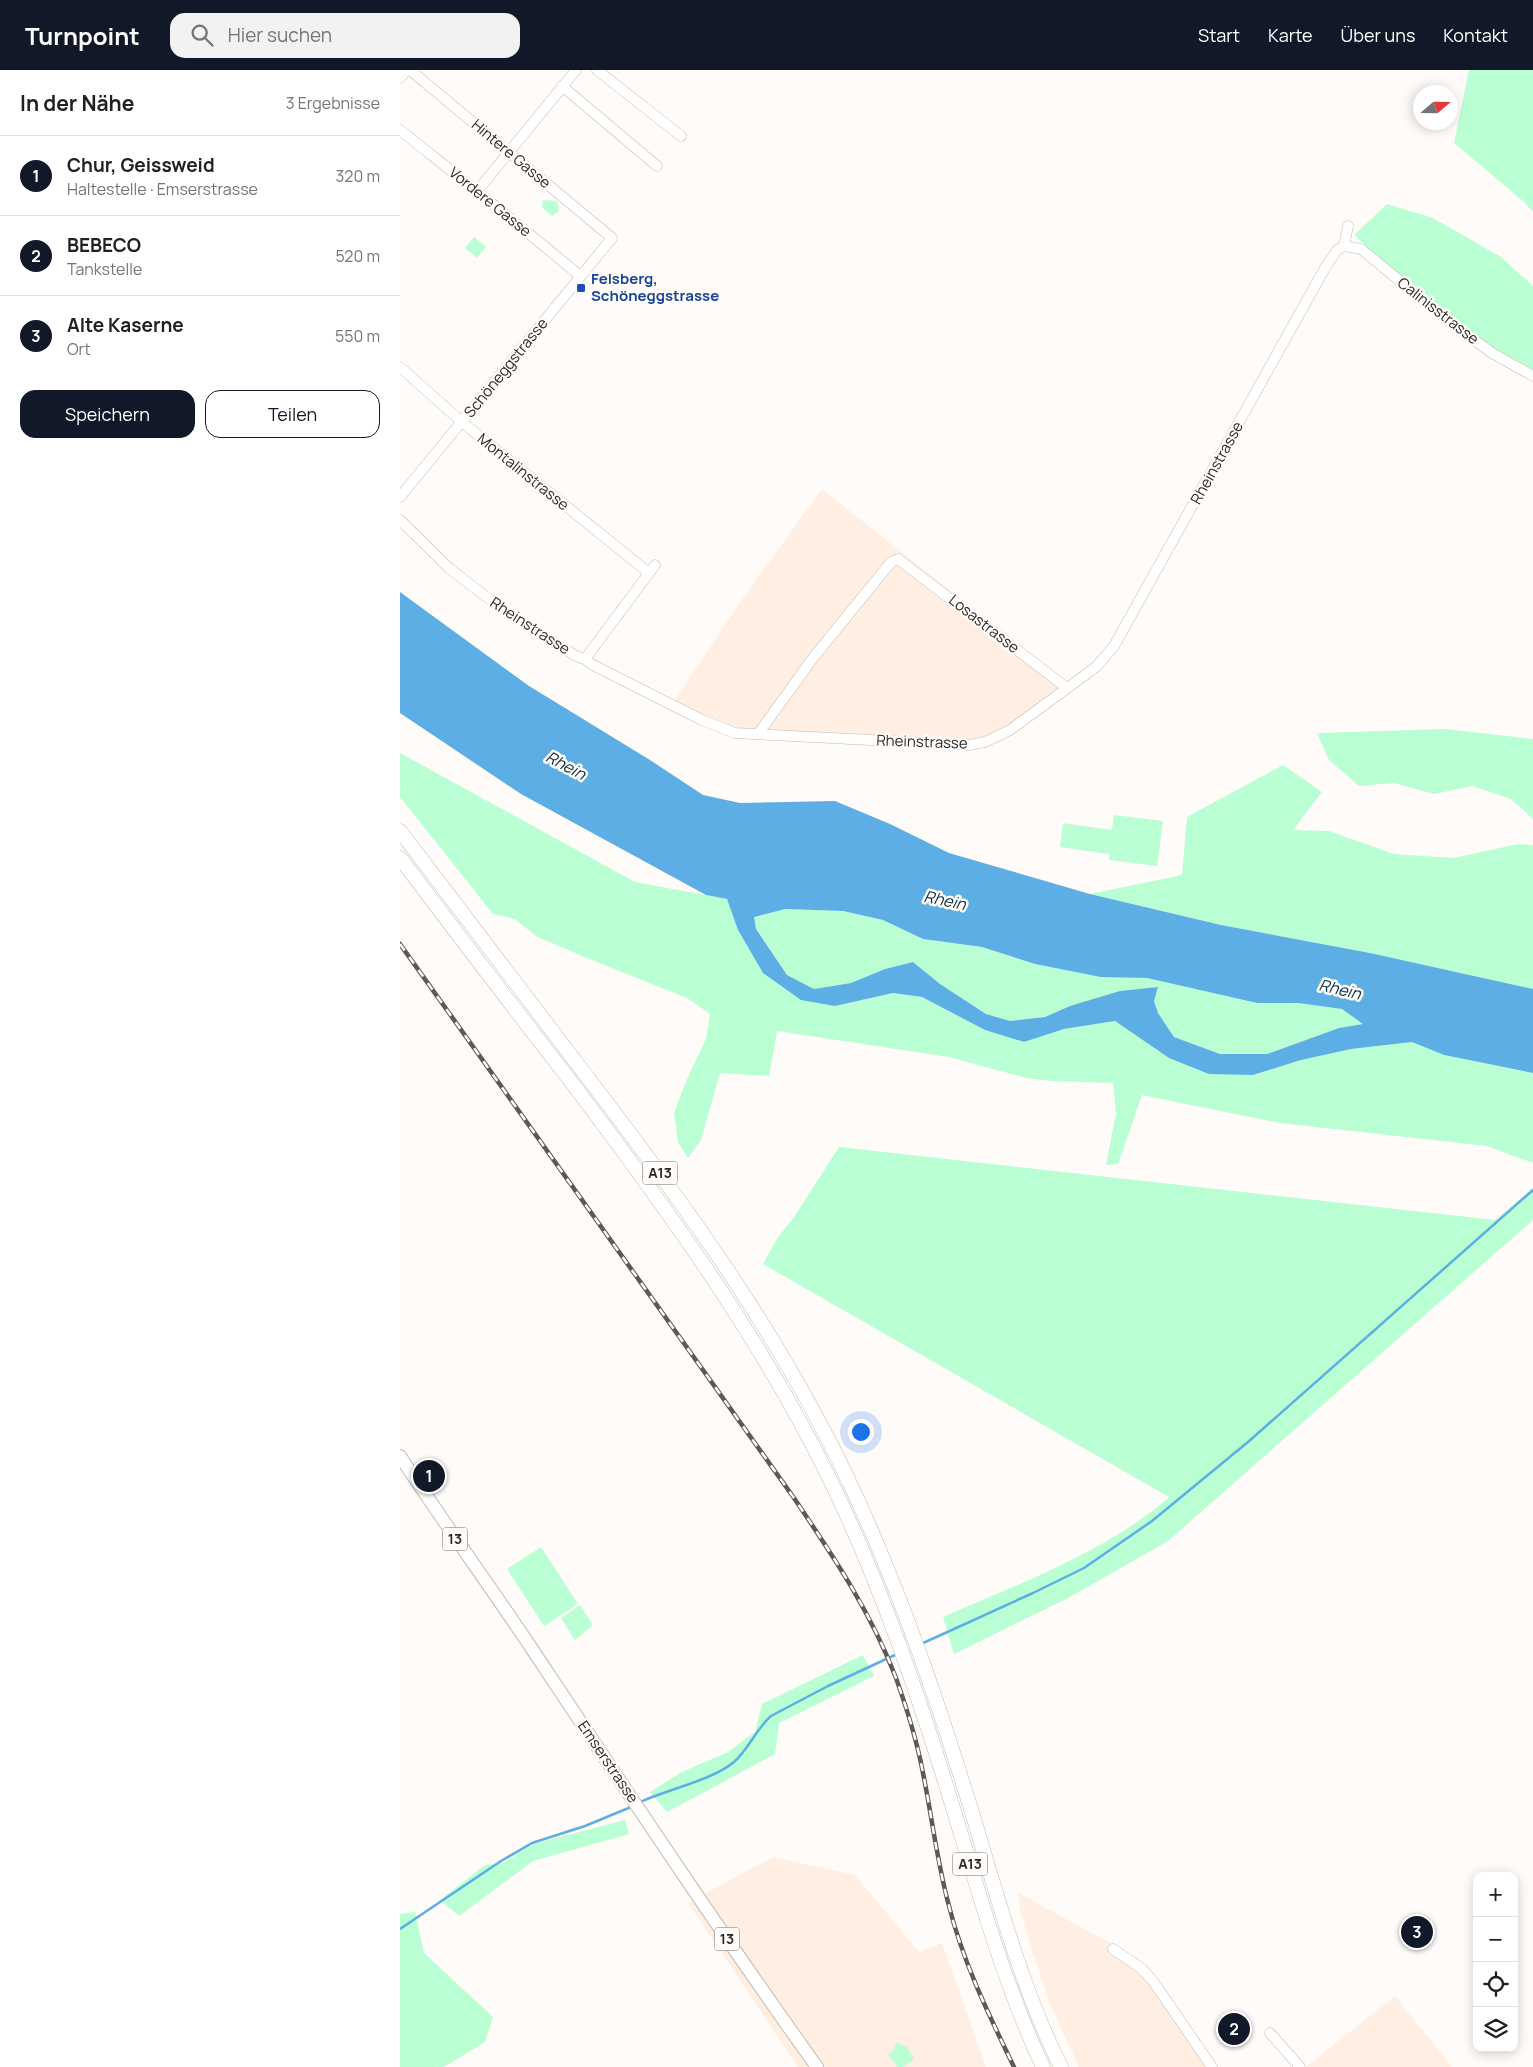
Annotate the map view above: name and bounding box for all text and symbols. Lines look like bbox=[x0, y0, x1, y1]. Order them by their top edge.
search box bbox=[170, 13, 520, 58]
text: Turnpoint bbox=[25, 19, 140, 52]
icon: search bbox=[188, 21, 216, 49]
text: Hier suchen bbox=[228, 22, 332, 48]
text: Start bbox=[1198, 23, 1240, 47]
text: Karte bbox=[1268, 23, 1313, 47]
text: Über uns bbox=[1341, 23, 1415, 47]
text: Kontakt bbox=[1443, 23, 1508, 47]
north arrow bbox=[1413, 85, 1458, 130]
text: In der Nähe bbox=[20, 89, 134, 117]
text: 3 Ergebnisse bbox=[286, 92, 380, 114]
street label: Hintere Gasse bbox=[467, 114, 556, 193]
text: Chur, Geissweid bbox=[67, 152, 215, 178]
street label: Vordere Gasse bbox=[445, 162, 536, 242]
text: 1 bbox=[32, 165, 40, 187]
text: 320 m bbox=[336, 165, 380, 187]
text: Haltestelle · Emserstrasse bbox=[67, 178, 258, 200]
text: BEBECO bbox=[67, 232, 141, 258]
text: 2 bbox=[31, 245, 41, 267]
text: 520 m bbox=[336, 245, 380, 267]
text: Tankstelle bbox=[67, 258, 142, 280]
place label: Felsberg, Schöneggstrasse bbox=[591, 268, 719, 306]
street label: Calinisstrasse bbox=[1393, 272, 1484, 349]
marker: Felsberg, Schöneggstrasse bbox=[575, 282, 587, 294]
text: Alte Kaserne bbox=[67, 312, 184, 338]
street label: Schöneggstrasse bbox=[459, 313, 552, 422]
text: 3 bbox=[31, 325, 41, 347]
text: 550 m bbox=[335, 325, 380, 347]
text: Ort bbox=[67, 338, 91, 360]
button: Speichern bbox=[20, 390, 195, 438]
button: Teilen bbox=[205, 390, 380, 438]
street label: Rheinstrasse bbox=[1185, 418, 1248, 508]
street label: Montalinstrasse bbox=[473, 428, 574, 515]
street label: Losastrasse bbox=[945, 589, 1024, 658]
street label: Rheinstrasse bbox=[486, 592, 575, 659]
street label: Rheinstrasse bbox=[876, 729, 968, 754]
water label: Rhein bbox=[542, 745, 590, 785]
water label: Rhein bbox=[922, 885, 968, 915]
water label: Rhein bbox=[1317, 974, 1364, 1005]
road number: A13 bbox=[642, 1162, 678, 1184]
your location bbox=[848, 1419, 874, 1445]
pin: 1 bbox=[413, 1457, 445, 1495]
road number: 13 bbox=[442, 1528, 468, 1550]
street label: Emserstrasse bbox=[573, 1717, 644, 1807]
road number: A13 bbox=[952, 1852, 988, 1876]
map controls bbox=[1473, 1872, 1518, 2052]
button: + bbox=[1473, 1872, 1518, 1917]
pin: 3 bbox=[1401, 1913, 1433, 1951]
button: − bbox=[1473, 1917, 1518, 1962]
road number: 13 bbox=[714, 1928, 740, 1950]
button: locate bbox=[1473, 1962, 1518, 2007]
button: layers bbox=[1473, 2007, 1518, 2052]
pin: 2 bbox=[1218, 2010, 1250, 2048]

